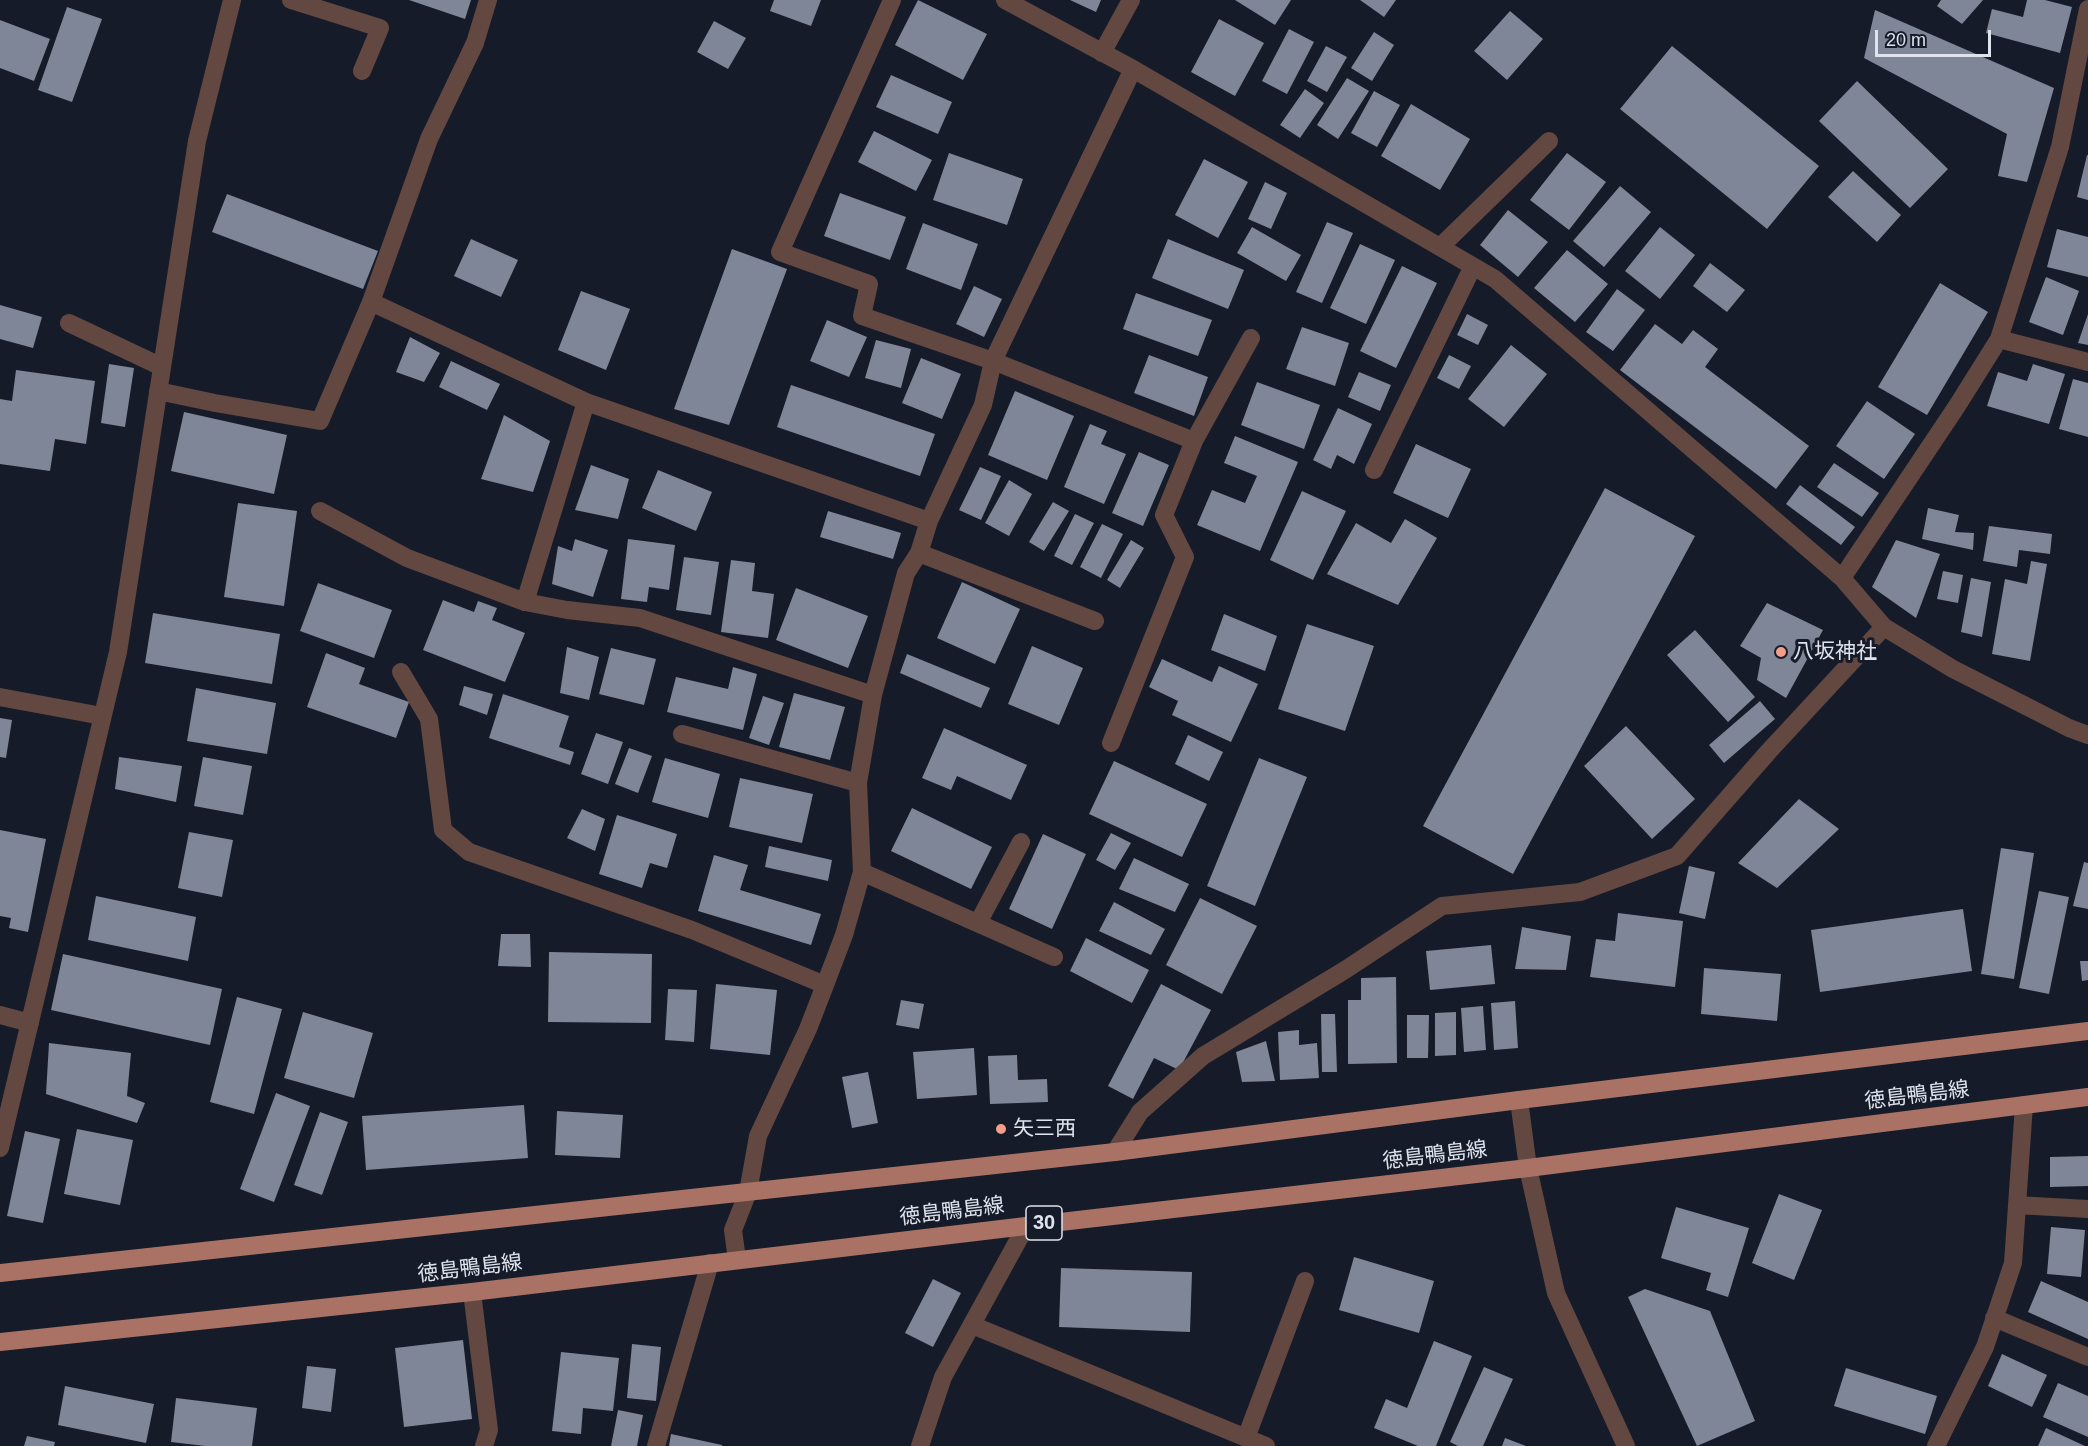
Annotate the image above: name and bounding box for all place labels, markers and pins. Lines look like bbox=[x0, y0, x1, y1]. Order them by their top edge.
place label: 八坂神社 bbox=[1793, 639, 1877, 665]
marker: 八坂神社 bbox=[1774, 645, 1788, 659]
place label: 矢三西 bbox=[1013, 1116, 1076, 1142]
marker: 矢三西 bbox=[994, 1122, 1008, 1136]

